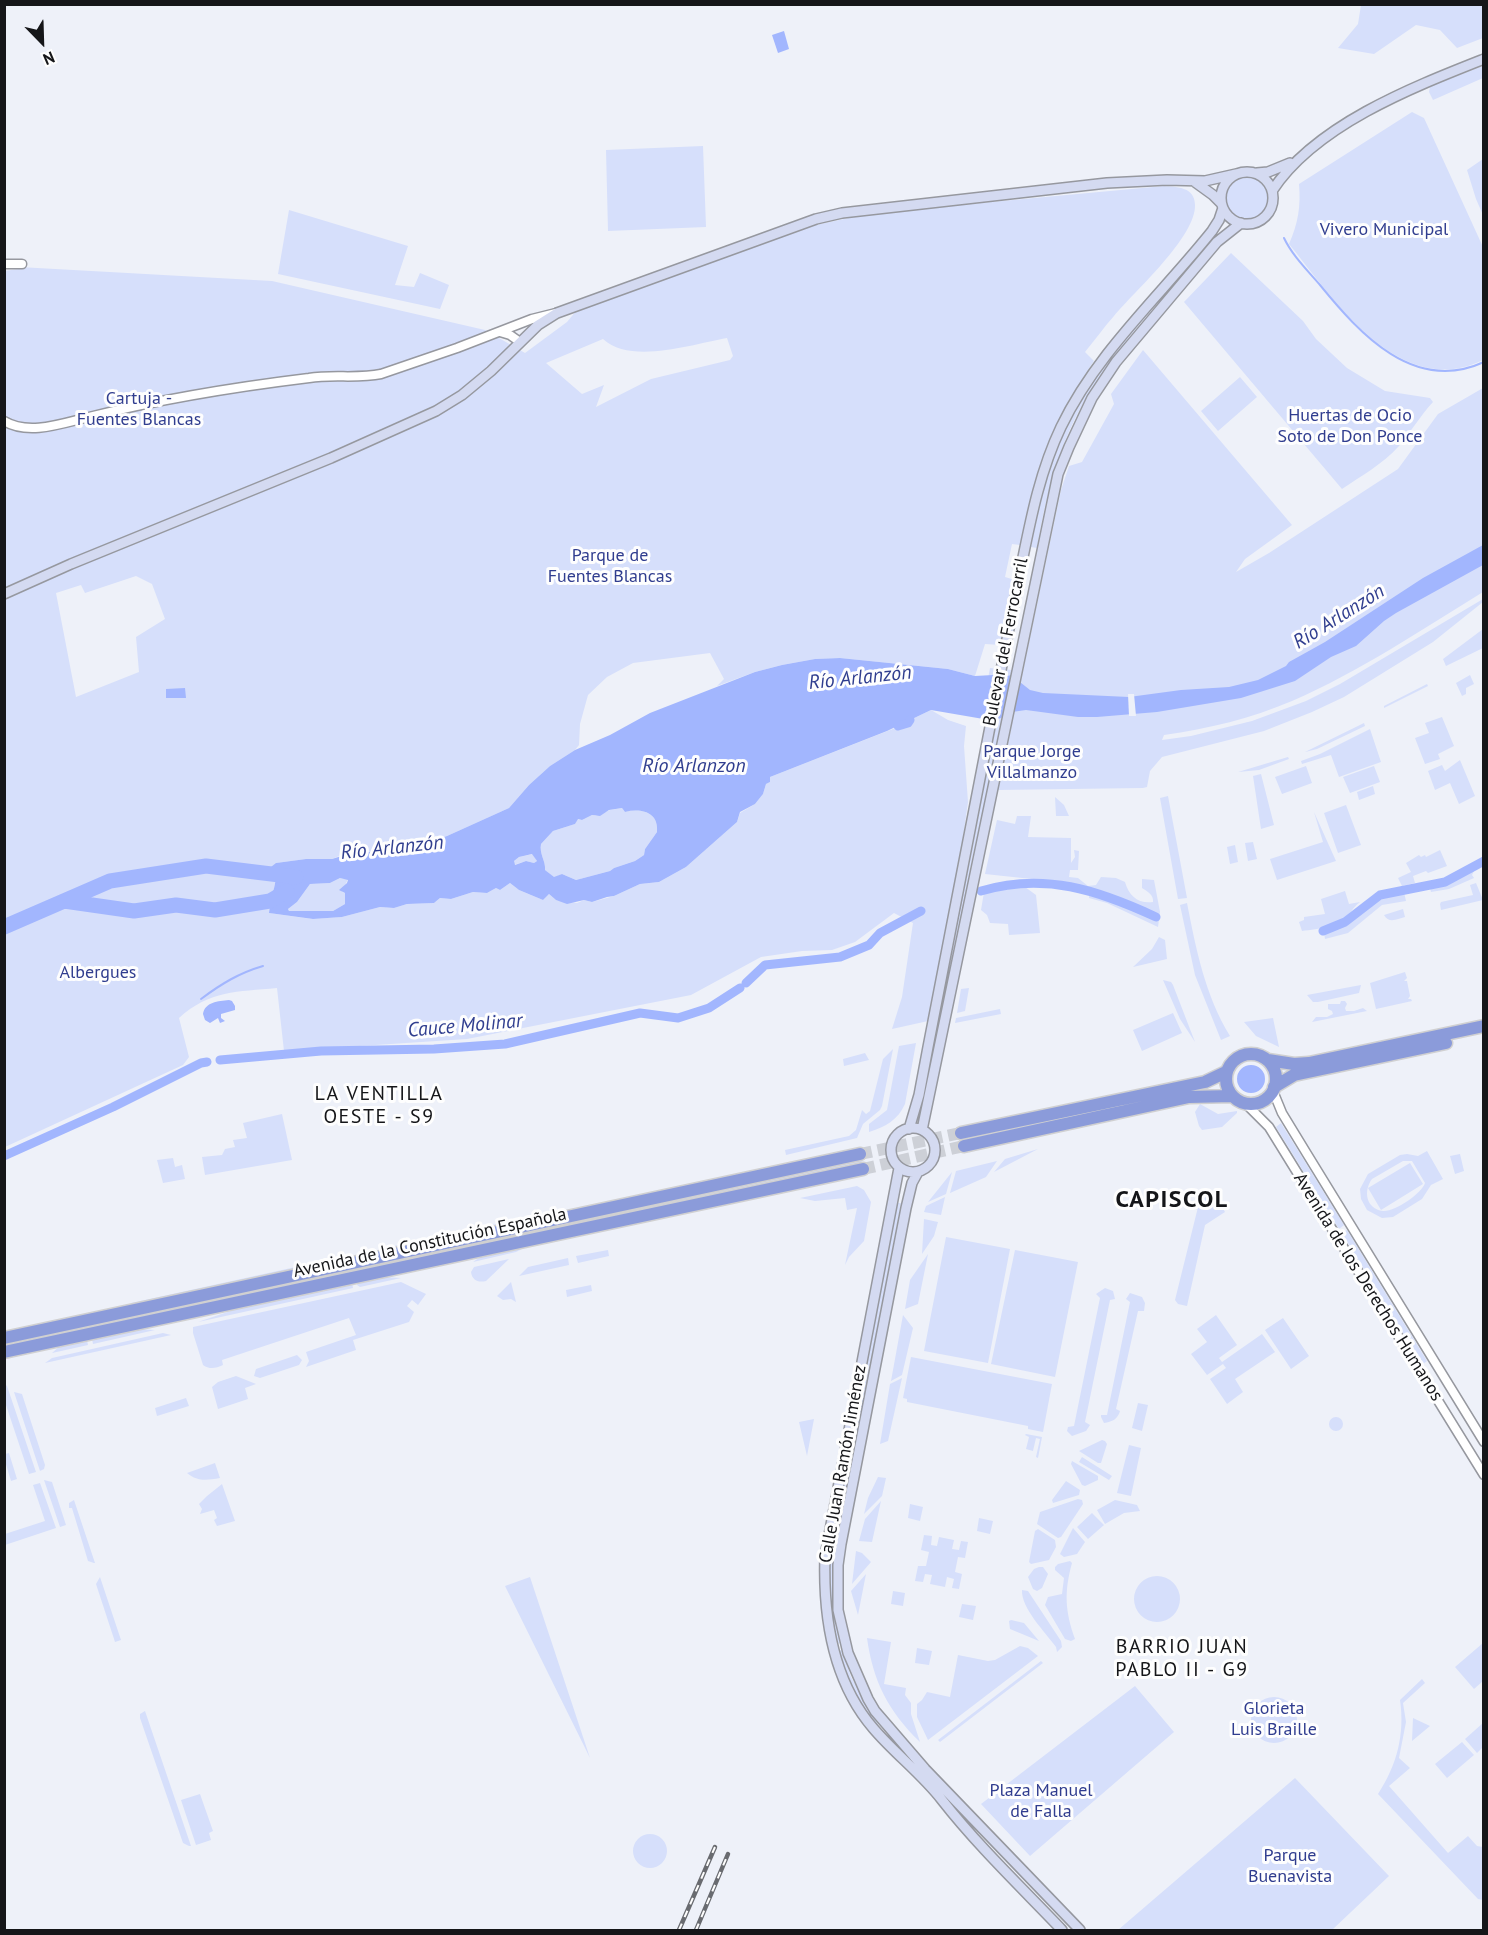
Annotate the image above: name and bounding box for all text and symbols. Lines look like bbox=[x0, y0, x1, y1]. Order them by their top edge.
north arrow bbox=[12, 12, 72, 72]
text: N bbox=[40, 47, 58, 70]
park label: Vivero Municipal bbox=[1320, 219, 1448, 241]
park label: Cartuja - Fuentes Blancas bbox=[77, 388, 201, 430]
park label: Huertas de Ocio Soto de Don Ponce bbox=[1277, 405, 1423, 448]
park label: Parque de Fuentes Blancas bbox=[548, 545, 672, 588]
street label: Bulevar del Ferrocarril bbox=[979, 556, 1033, 728]
water label: Río Arlanzón bbox=[1289, 579, 1389, 655]
water label: Río Arlanzón bbox=[807, 661, 913, 695]
park label: Parque Jorge Villalmanzo bbox=[983, 741, 1081, 783]
water label: Río Arlanzon bbox=[642, 754, 746, 778]
water label: Río Arlanzón bbox=[339, 831, 445, 865]
park label: Albergues bbox=[60, 962, 136, 984]
water label: Cauce Molinar bbox=[407, 1009, 523, 1043]
district label: LA VENTILLA OESTE - S9 bbox=[315, 1082, 443, 1129]
street label: Avenida de los Derechos Humanos bbox=[1289, 1169, 1447, 1405]
district label: CAPISCOL bbox=[1115, 1186, 1229, 1214]
street label: Avenida de la Constitución Española bbox=[292, 1203, 568, 1283]
street label: Calle Juan Ramón Jiménez bbox=[815, 1363, 871, 1565]
district label: BARRIO JUAN PABLO II - G9 bbox=[1115, 1635, 1249, 1682]
park label: Glorieta Luis Braille bbox=[1231, 1698, 1317, 1740]
park label: Plaza Manuel de Falla bbox=[989, 1780, 1093, 1822]
park label: Parque Buenavista bbox=[1248, 1845, 1332, 1888]

